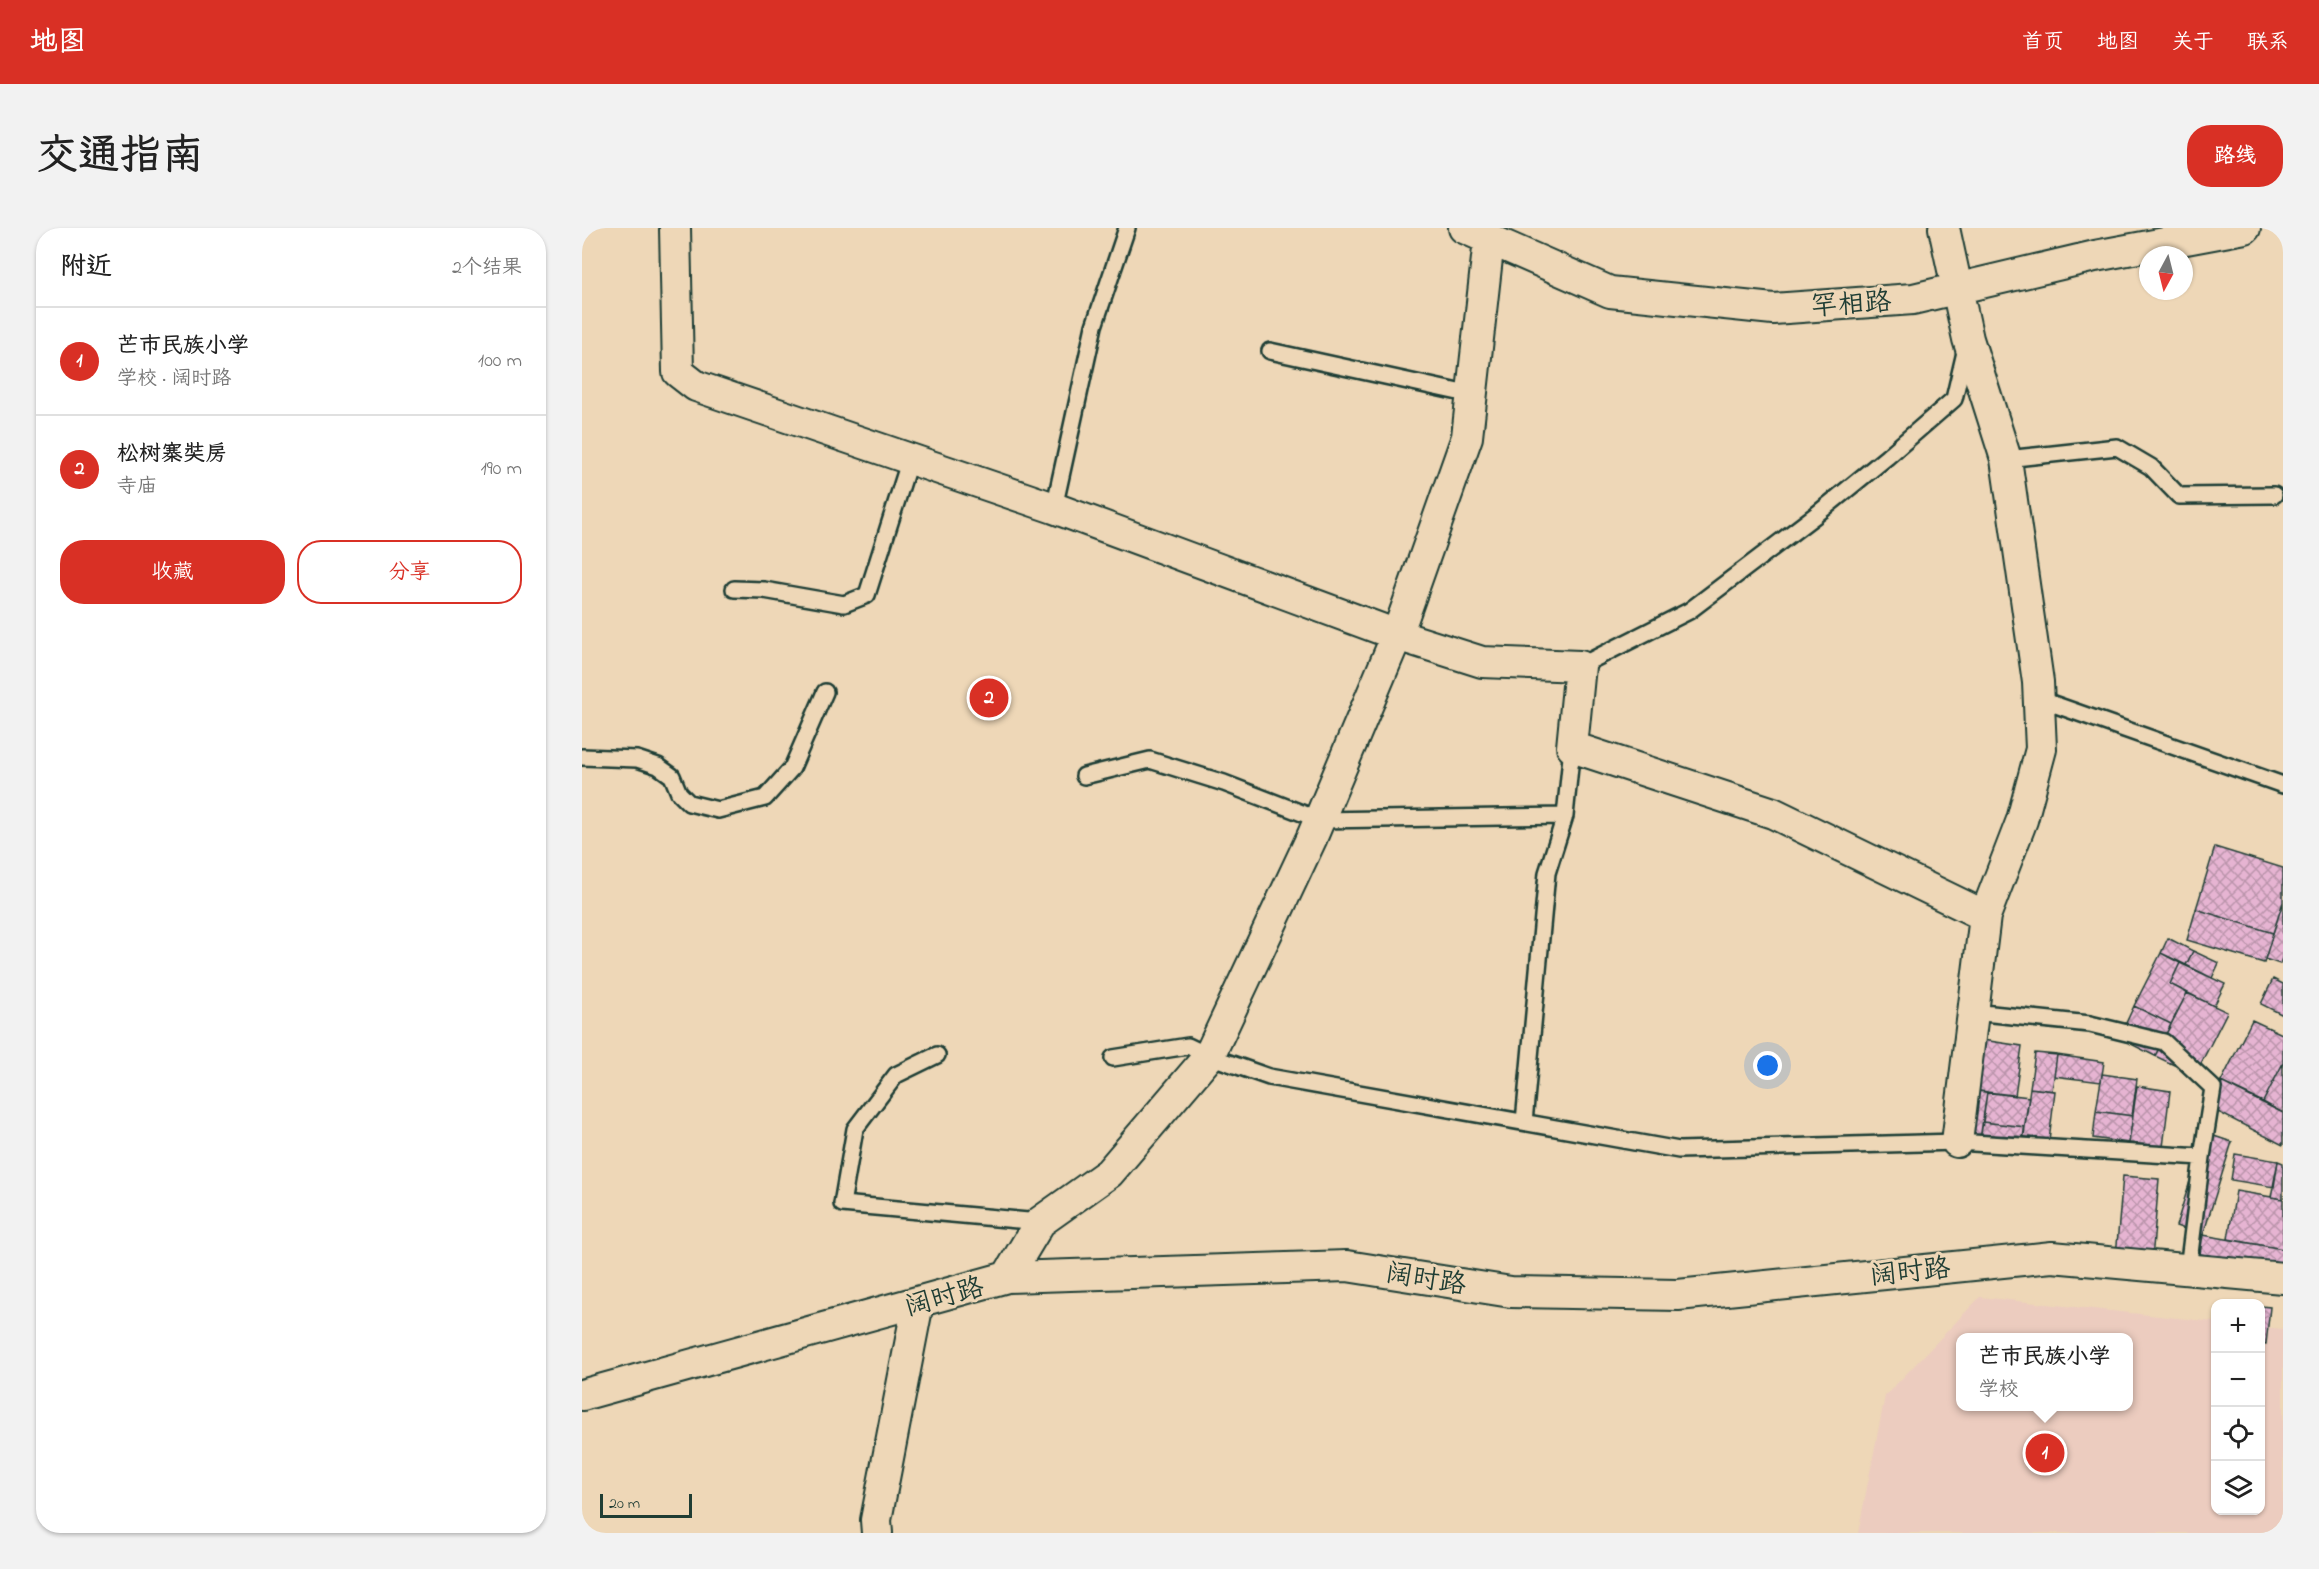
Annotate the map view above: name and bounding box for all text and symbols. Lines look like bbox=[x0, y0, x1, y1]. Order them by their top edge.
text: 地图 bbox=[30, 23, 86, 64]
text: 首页 bbox=[2022, 28, 2064, 58]
text: 地图 bbox=[2097, 28, 2139, 58]
text: 关于 bbox=[2172, 28, 2214, 58]
text: 联系 bbox=[2247, 28, 2289, 58]
button: 路线 bbox=[2187, 125, 2283, 187]
text: 交通指南 bbox=[36, 127, 204, 188]
north arrow bbox=[2139, 246, 2193, 300]
text: 附近 bbox=[60, 249, 112, 287]
text: 2个结果 bbox=[452, 254, 522, 283]
street label: 罕相路 bbox=[1809, 283, 1893, 328]
text: 芒市民族小学 bbox=[117, 331, 249, 363]
text: 1 bbox=[76, 347, 83, 376]
text: 100 m bbox=[478, 347, 522, 376]
text: 学校 · 阔时路 bbox=[117, 365, 231, 394]
text: 松树寨奘房 bbox=[117, 439, 227, 471]
text: 2 bbox=[75, 455, 84, 484]
text: 190 m bbox=[480, 455, 522, 484]
text: 寺庙 bbox=[117, 473, 157, 502]
button: 收藏 bbox=[60, 540, 285, 604]
button: 分享 bbox=[297, 540, 522, 604]
pin: 2 bbox=[970, 676, 1008, 720]
your location bbox=[1753, 1051, 1782, 1080]
street label: 阔时路 bbox=[1868, 1250, 1953, 1297]
street label: 阔时路 bbox=[1383, 1255, 1469, 1306]
street label: 阔时路 bbox=[900, 1268, 989, 1328]
map controls bbox=[2211, 1299, 2265, 1515]
button: + bbox=[2211, 1299, 2265, 1353]
popup bbox=[1956, 1333, 2133, 1411]
text: 芒市民族小学 bbox=[1978, 1342, 2111, 1374]
button: − bbox=[2211, 1353, 2265, 1407]
text: 学校 bbox=[1978, 1376, 2018, 1405]
button: locate bbox=[2211, 1407, 2265, 1461]
pin: 1 bbox=[2026, 1430, 2064, 1476]
button: layers bbox=[2211, 1461, 2265, 1515]
scale bar bbox=[600, 1491, 692, 1518]
text: 20 m bbox=[609, 1492, 640, 1516]

